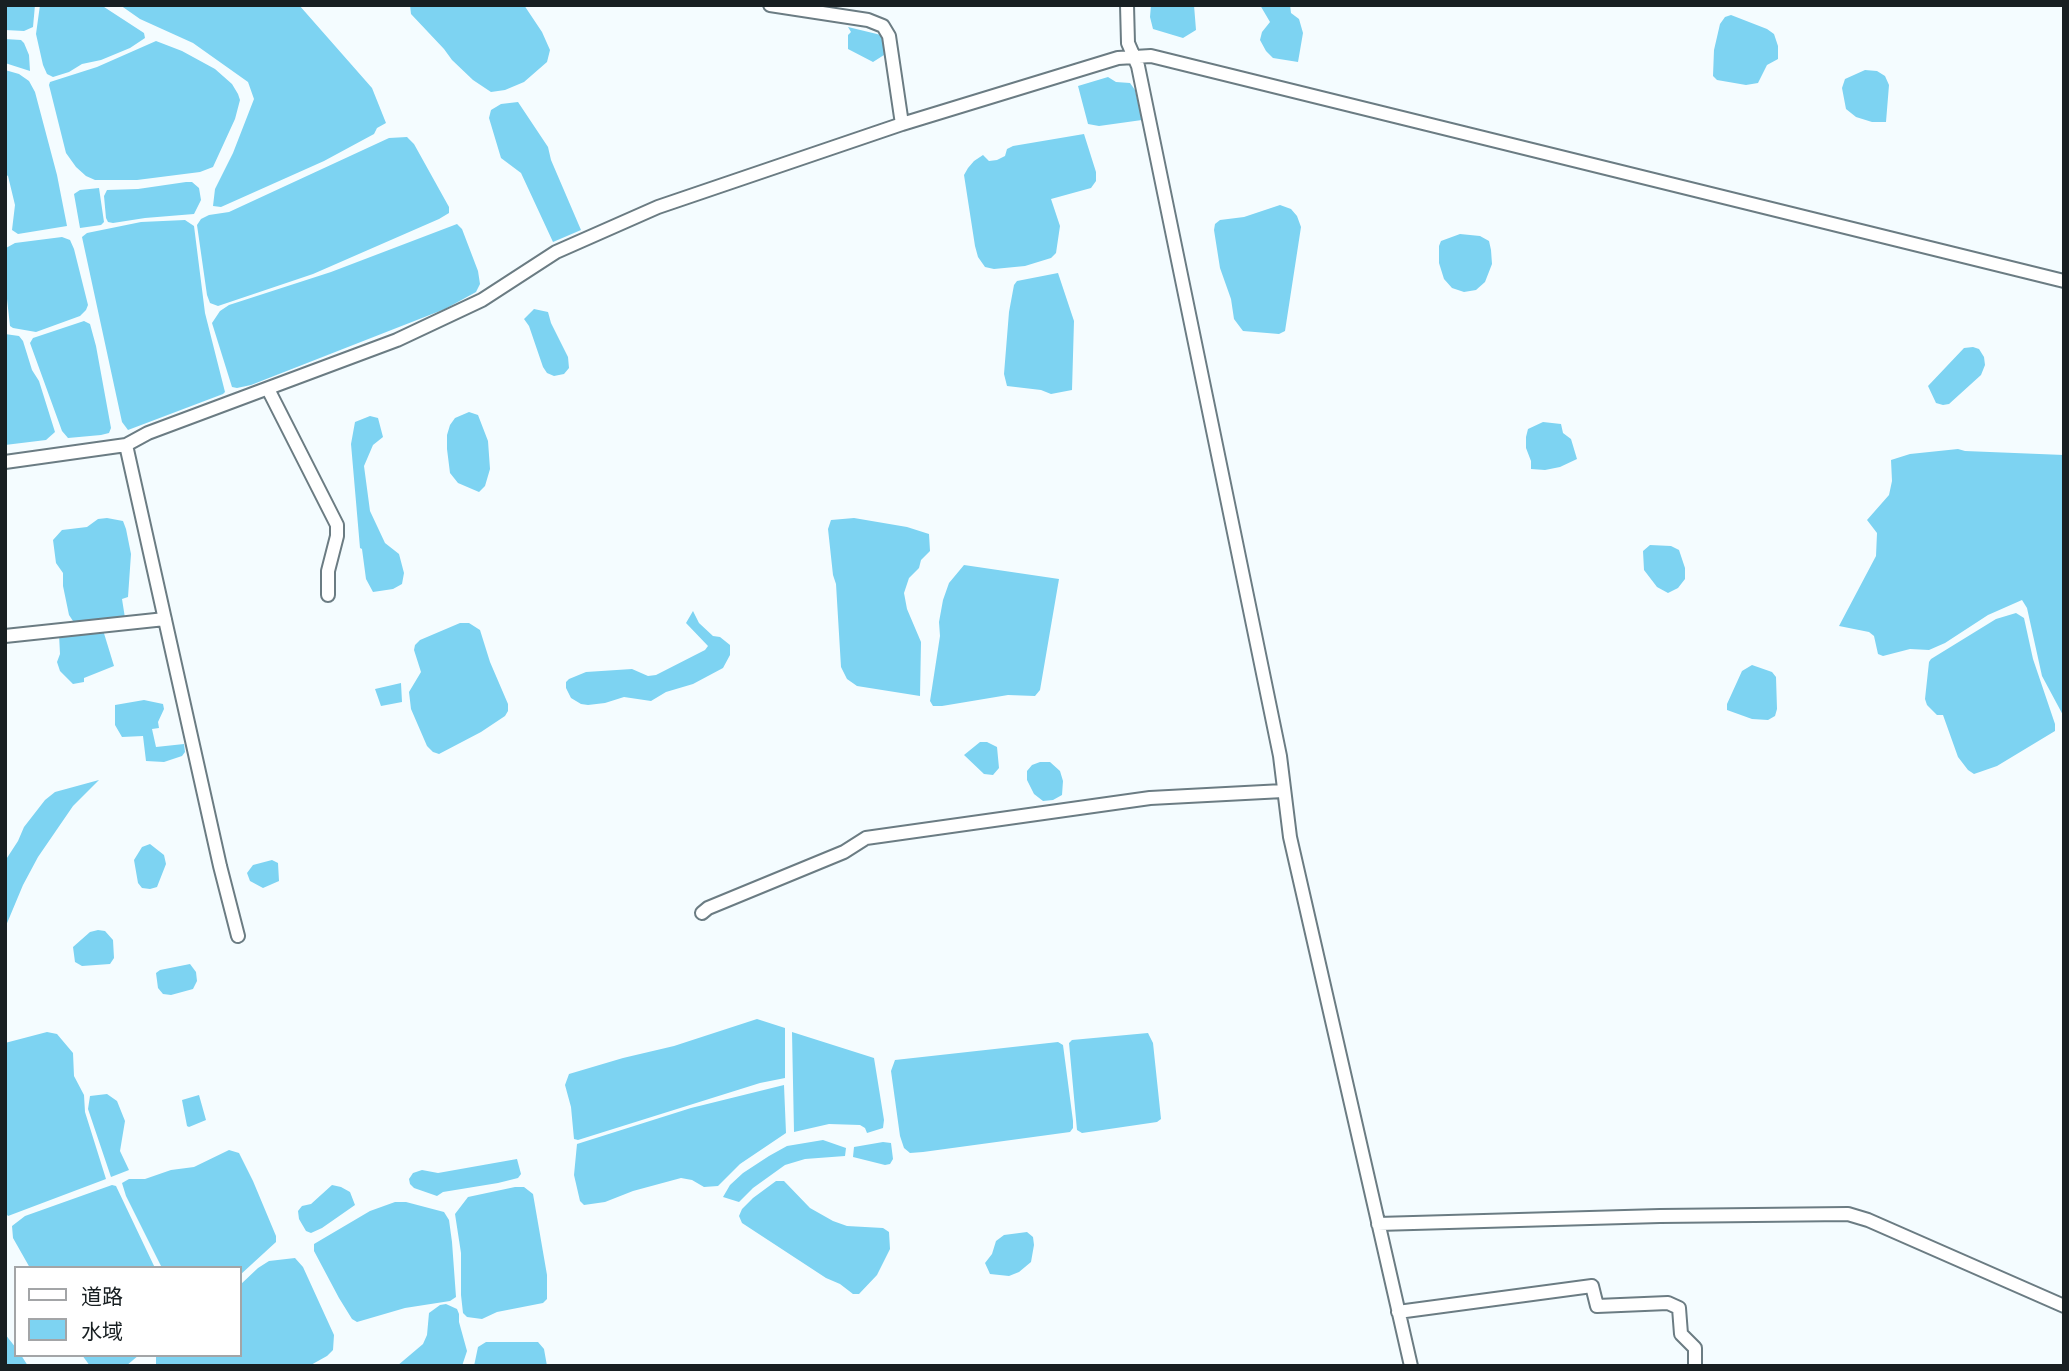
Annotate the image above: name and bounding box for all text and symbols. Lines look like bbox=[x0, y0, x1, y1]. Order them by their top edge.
legend bbox=[14, 1266, 242, 1357]
text: 道路 bbox=[81, 1283, 123, 1309]
text: 水域 bbox=[81, 1318, 123, 1344]

